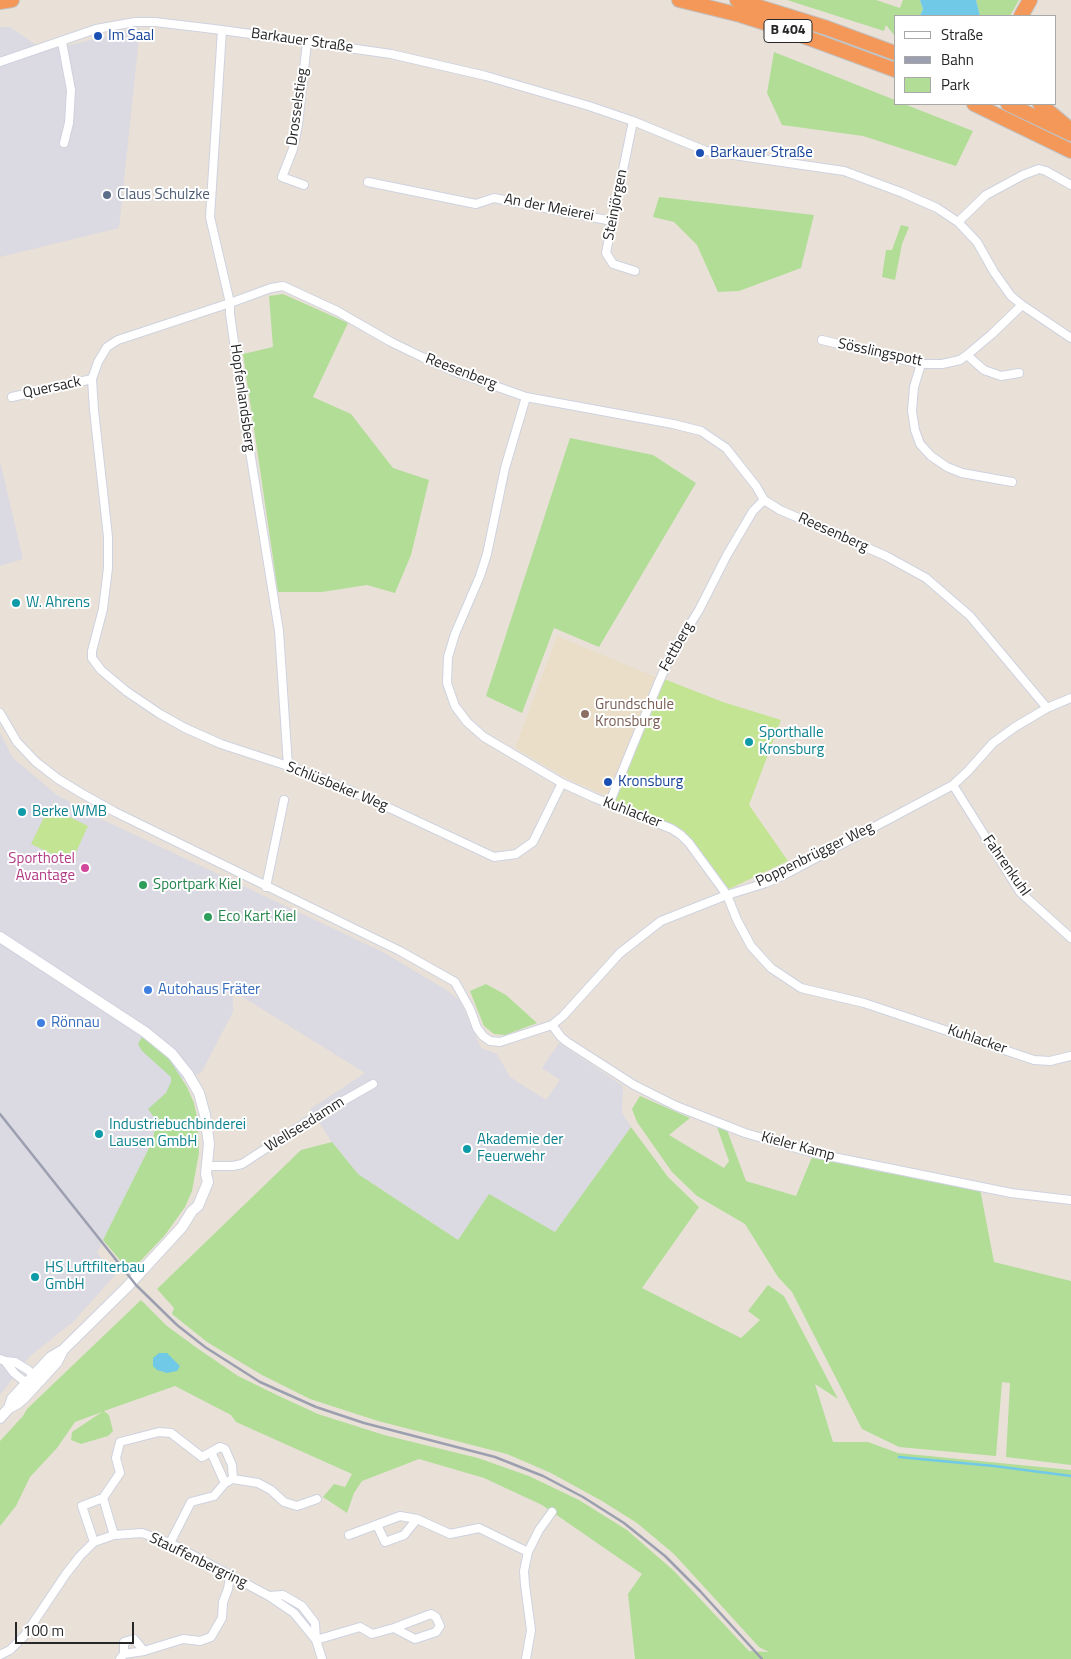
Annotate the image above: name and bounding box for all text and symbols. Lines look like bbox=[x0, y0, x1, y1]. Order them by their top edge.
legend bbox=[894, 15, 1056, 105]
road number: B 404 bbox=[764, 20, 812, 42]
text: Straße bbox=[941, 23, 983, 46]
street label: Barkauer Straße bbox=[250, 25, 354, 57]
place label: Im Saal bbox=[108, 27, 154, 45]
marker: Im Saal bbox=[92, 30, 104, 42]
text: Bahn bbox=[941, 48, 974, 71]
street label: Drosselstieg bbox=[284, 67, 312, 147]
text: Park bbox=[941, 73, 970, 96]
place label: Barkauer Straße bbox=[710, 144, 813, 162]
marker: Barkauer Straße bbox=[694, 147, 706, 159]
street label: Steinjörgen bbox=[600, 168, 632, 242]
place label: Claus Schulzke bbox=[117, 186, 210, 204]
marker: Claus Schulzke bbox=[101, 189, 113, 201]
street label: An der Meierei bbox=[503, 190, 595, 226]
street label: Sösslingspott bbox=[836, 335, 924, 371]
street label: Hopfenlandsberg bbox=[226, 343, 258, 453]
street label: Reesenberg bbox=[423, 350, 499, 394]
street label: Quersack bbox=[21, 373, 83, 403]
street label: Reesenberg bbox=[795, 510, 871, 556]
place label: W. Ahrens bbox=[26, 594, 90, 612]
marker: W. Ahrens bbox=[10, 597, 22, 609]
street label: Fettberg bbox=[656, 619, 698, 675]
place label: Grundschule Kronsburg bbox=[595, 696, 674, 731]
marker: Grundschule Kronsburg bbox=[579, 708, 591, 720]
place label: Sporthalle Kronsburg bbox=[759, 724, 824, 759]
marker: Sporthalle Kronsburg bbox=[743, 736, 755, 748]
street label: Schlüsbeker Weg bbox=[284, 758, 390, 816]
place label: Kronsburg bbox=[618, 773, 683, 791]
marker: Kronsburg bbox=[602, 776, 614, 788]
street label: Kuhlacker bbox=[600, 794, 664, 832]
place label: Berke WMB bbox=[32, 803, 107, 821]
marker: Berke WMB bbox=[16, 806, 28, 818]
street label: Poppenbrügger Weg bbox=[753, 819, 877, 891]
street label: Fahrenkuhl bbox=[978, 832, 1034, 900]
place label: Sporthotel Avantage bbox=[8, 850, 75, 885]
marker: Sporthotel Avantage bbox=[79, 862, 91, 874]
place label: Sportpark Kiel bbox=[153, 876, 241, 894]
marker: Sportpark Kiel bbox=[137, 879, 149, 891]
place label: Eco Kart Kiel bbox=[218, 908, 296, 926]
marker: Eco Kart Kiel bbox=[202, 911, 214, 923]
place label: Autohaus Fräter bbox=[158, 981, 260, 999]
marker: Autohaus Fräter bbox=[142, 984, 154, 996]
place label: Rönnau bbox=[51, 1014, 100, 1032]
marker: Rönnau bbox=[35, 1017, 47, 1029]
street label: Kuhlacker bbox=[945, 1021, 1009, 1059]
street label: Wellseedamm bbox=[262, 1093, 348, 1157]
place label: Industriebuchbinderei Lausen GmbH bbox=[109, 1116, 246, 1151]
marker: Industriebuchbinderei Lausen GmbH bbox=[93, 1128, 105, 1140]
street label: Kieler Kamp bbox=[759, 1129, 837, 1165]
place label: Akademie der Feuerwehr bbox=[477, 1131, 564, 1166]
marker: Akademie der Feuerwehr bbox=[461, 1143, 473, 1155]
place label: HS Luftfilterbau GmbH bbox=[45, 1259, 145, 1294]
marker: HS Luftfilterbau GmbH bbox=[29, 1271, 41, 1283]
street label: Stauffenbergring bbox=[146, 1530, 250, 1592]
scale bar bbox=[18, 1612, 136, 1644]
text: 100 m bbox=[23, 1619, 64, 1642]

